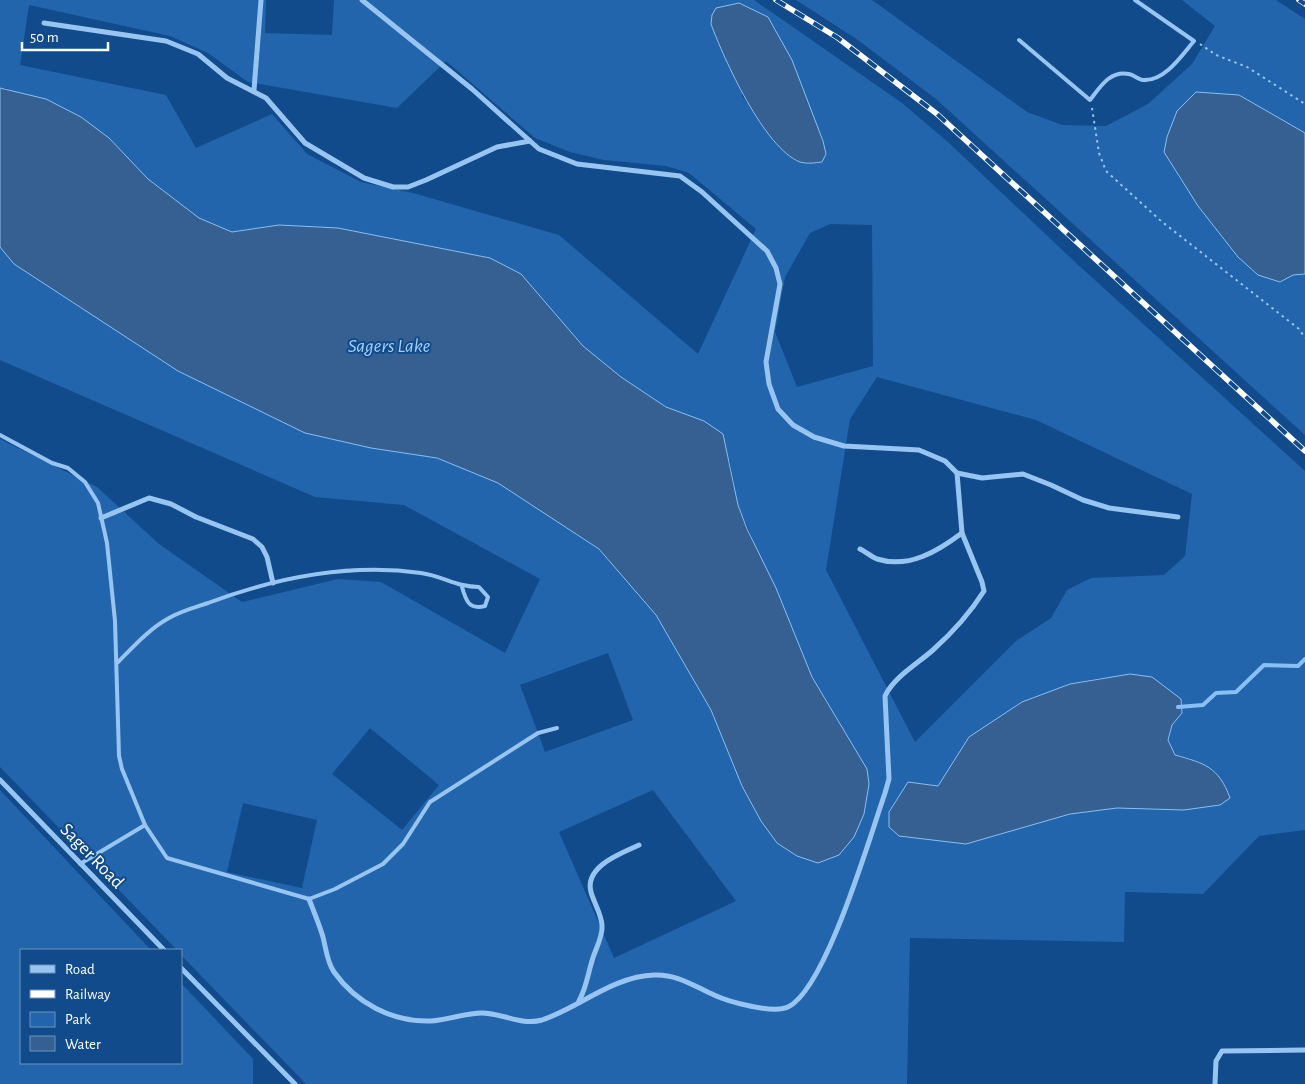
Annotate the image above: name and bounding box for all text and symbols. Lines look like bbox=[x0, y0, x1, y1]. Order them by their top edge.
scale bar bbox=[22, 20, 109, 52]
text: 50 m bbox=[30, 30, 59, 45]
water label: Sagers Lake bbox=[348, 336, 431, 356]
street label: Sager Road bbox=[56, 820, 127, 892]
legend bbox=[20, 949, 182, 1064]
text: Road bbox=[65, 962, 95, 977]
text: Railway bbox=[65, 987, 111, 1002]
text: Park bbox=[65, 1012, 91, 1027]
text: Water bbox=[65, 1037, 101, 1052]

